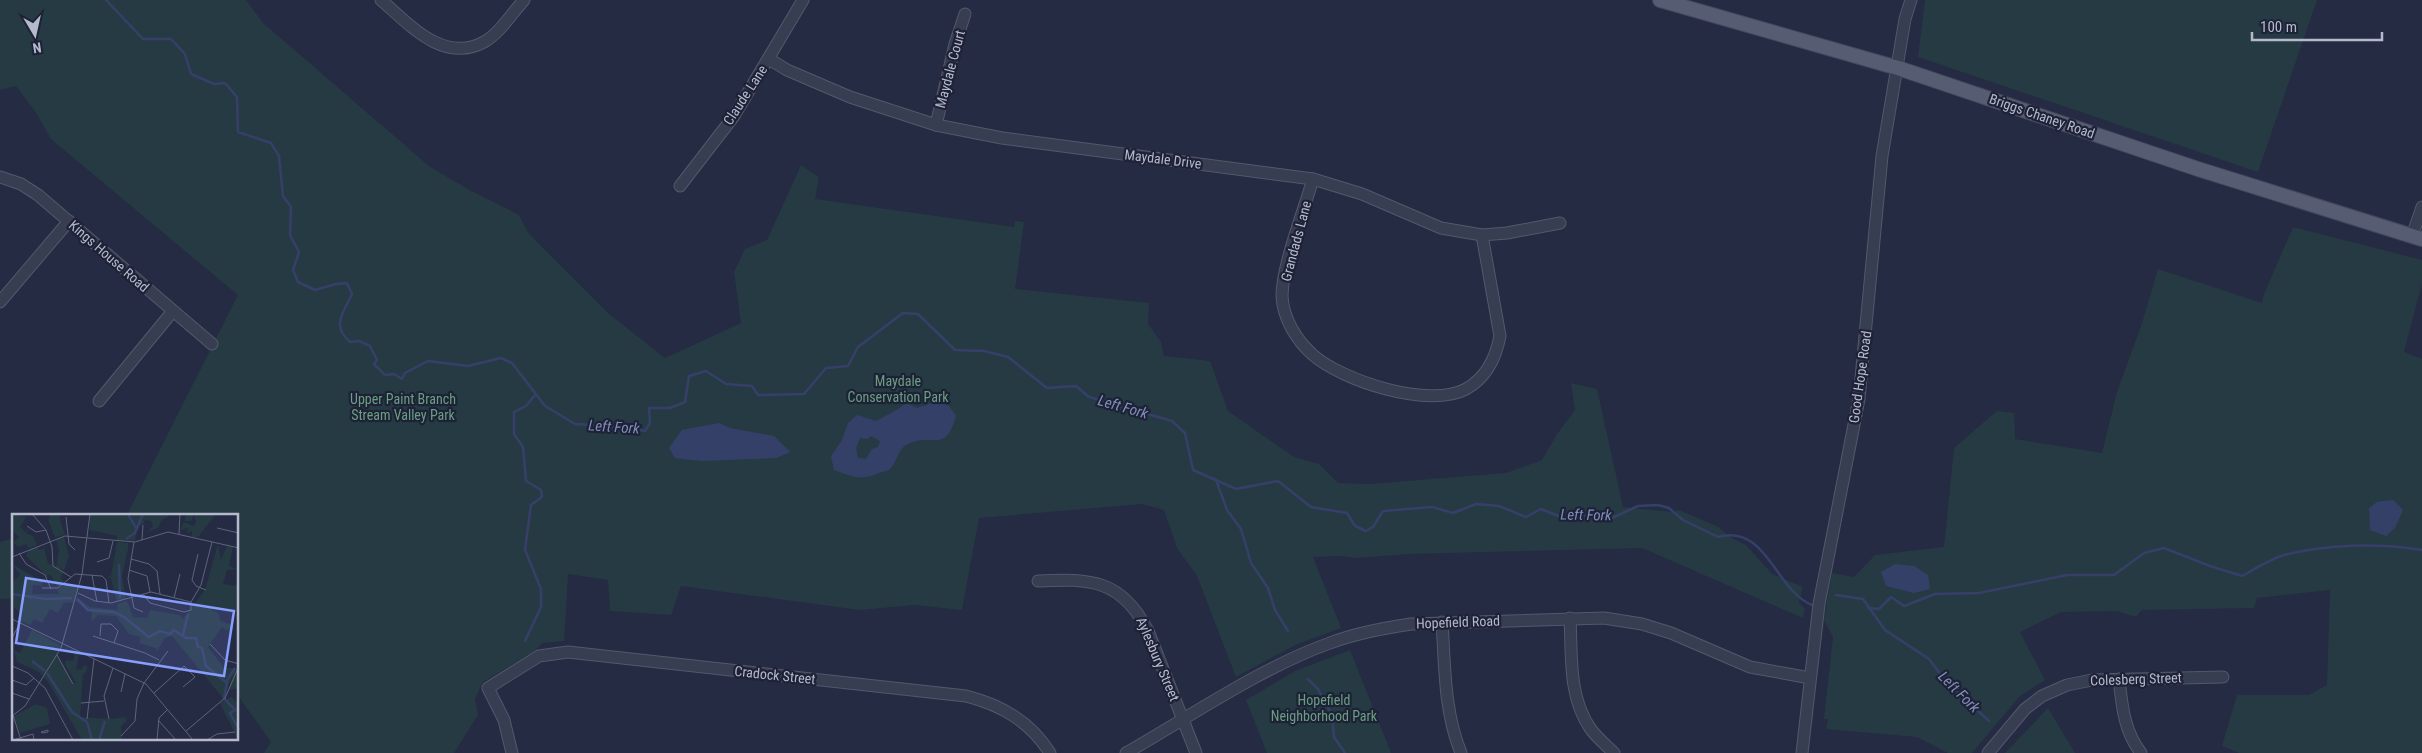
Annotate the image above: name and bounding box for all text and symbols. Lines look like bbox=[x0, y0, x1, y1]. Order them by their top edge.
north arrow bbox=[10, 10, 60, 60]
scale bar bbox=[2252, 10, 2382, 42]
text: 100 m bbox=[2260, 18, 2297, 36]
street label: Maydale Court bbox=[932, 28, 968, 110]
text: N bbox=[32, 39, 43, 56]
street label: Claude Lane bbox=[720, 62, 770, 128]
street label: Briggs Chaney Road bbox=[1987, 90, 2097, 142]
street label: Maydale Drive bbox=[1124, 146, 1203, 172]
street label: Grandads Lane bbox=[1278, 199, 1315, 283]
street label: Kings House Road bbox=[66, 217, 152, 295]
street label: Good Hope Road bbox=[1846, 330, 1874, 424]
park label: Maydale Conservation Park bbox=[847, 373, 949, 405]
park label: Upper Paint Branch Stream Valley Park bbox=[350, 391, 456, 423]
water label: Left Fork bbox=[1096, 391, 1151, 423]
water label: Left Fork bbox=[588, 416, 641, 438]
water label: Left Fork bbox=[1560, 506, 1612, 524]
inset map bbox=[12, 514, 239, 740]
street label: Hopefield Road bbox=[1416, 613, 1500, 631]
street label: Aylesbury Street bbox=[1133, 615, 1183, 703]
street label: Cradock Street bbox=[734, 663, 816, 687]
water label: Left Fork bbox=[1935, 668, 1984, 717]
street label: Colesberg Street bbox=[2090, 669, 2182, 689]
park label: Hopefield Neighborhood Park bbox=[1271, 692, 1378, 724]

